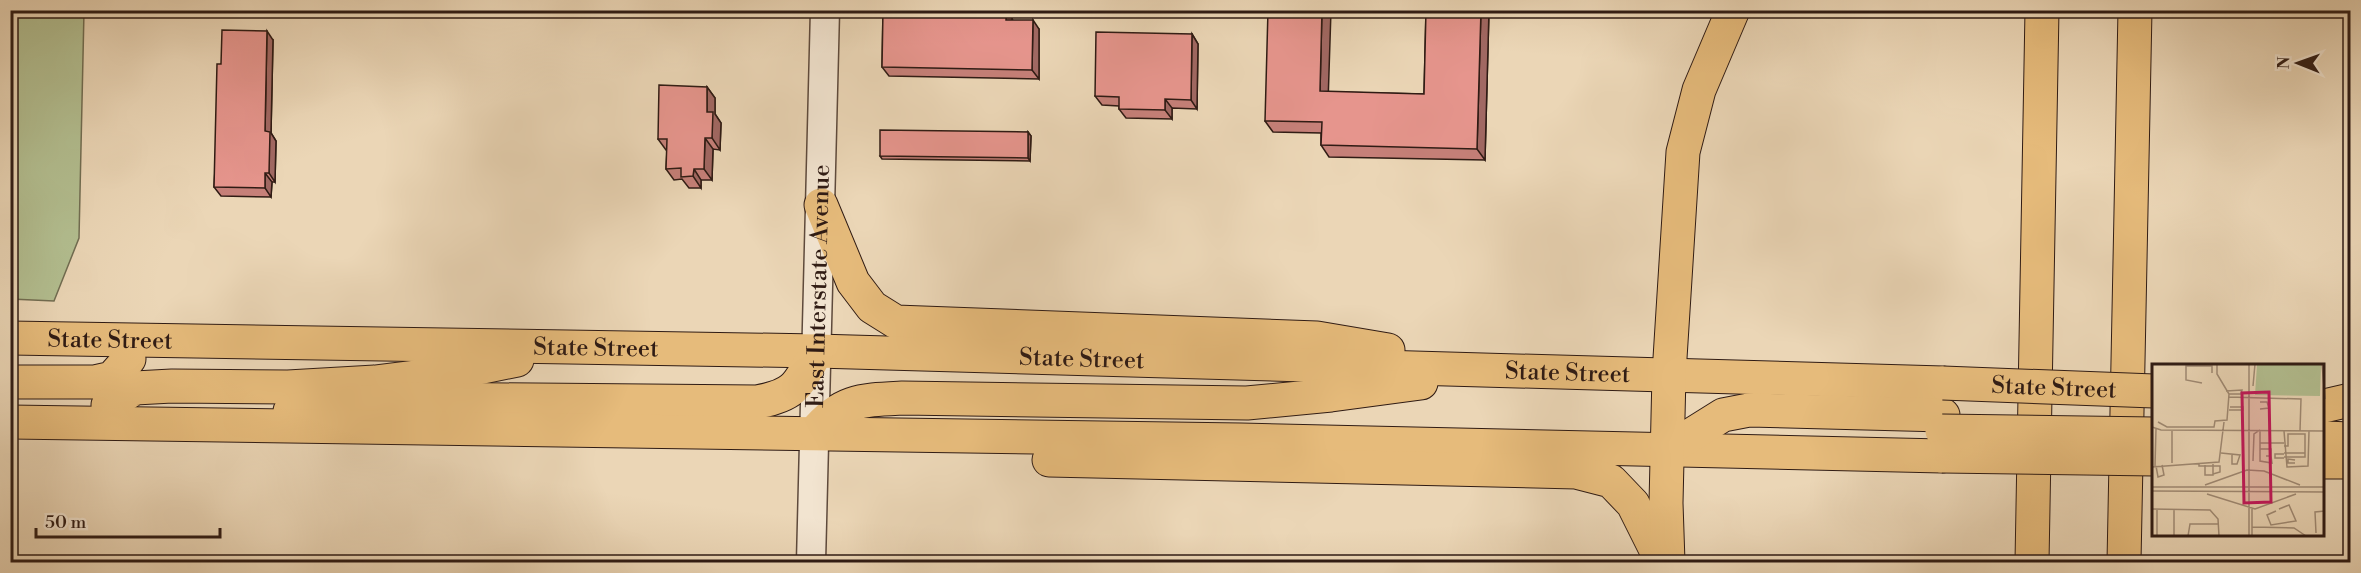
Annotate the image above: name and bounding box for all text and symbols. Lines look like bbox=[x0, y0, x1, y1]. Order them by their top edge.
north arrow bbox=[2268, 33, 2328, 93]
text: N bbox=[2274, 56, 2294, 69]
street label: East Interstate Avenue bbox=[801, 164, 837, 408]
street label: State Street bbox=[47, 325, 173, 357]
street label: State Street bbox=[533, 332, 659, 364]
street label: State Street bbox=[1019, 343, 1145, 376]
street label: State Street bbox=[1504, 357, 1631, 390]
inset map bbox=[2152, 364, 2325, 537]
street label: State Street bbox=[1991, 371, 2118, 406]
scale bar bbox=[36, 501, 220, 539]
text: 50 m bbox=[45, 511, 87, 534]

